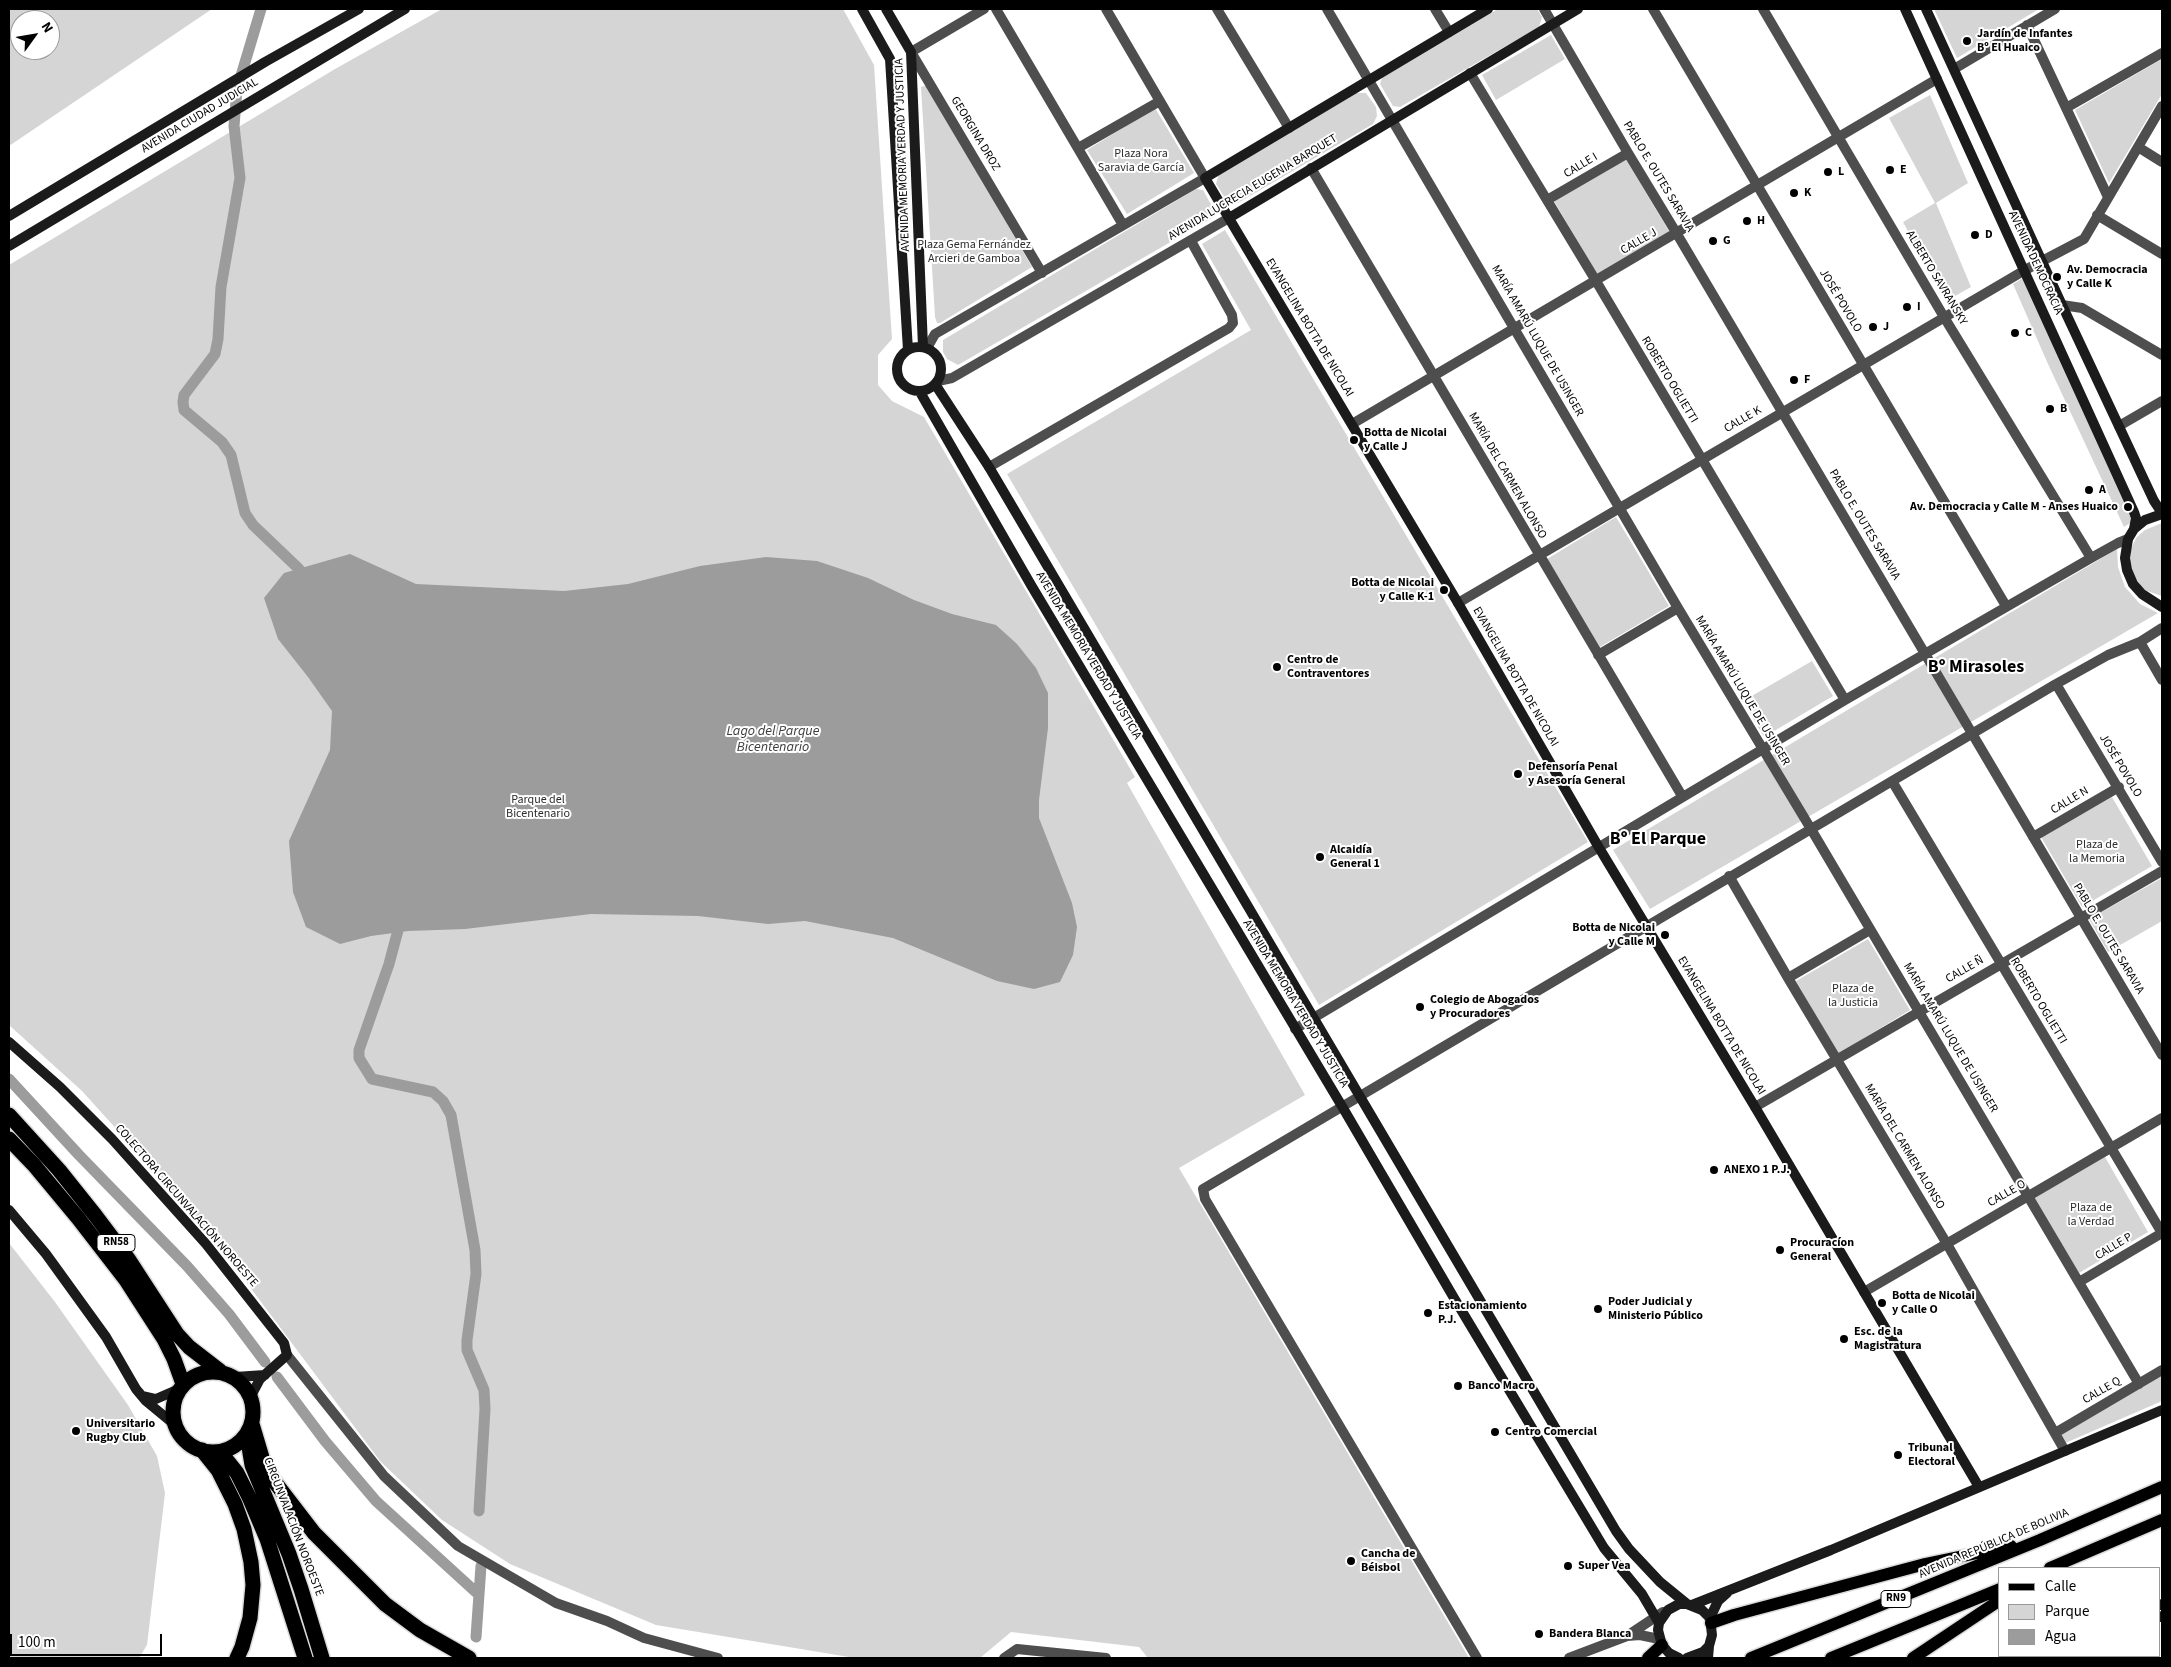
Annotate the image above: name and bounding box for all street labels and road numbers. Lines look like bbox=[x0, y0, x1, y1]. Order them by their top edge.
street label: AVENIDA MEMORIA VERDAD Y JUSTICIA bbox=[892, 58, 914, 252]
street label: AVENIDA CIUDAD JUDICIAL bbox=[139, 75, 261, 157]
street label: GEORGINA DROZ bbox=[947, 94, 1003, 174]
street label: PABLO E. OUTES SARAVIA bbox=[1619, 119, 1697, 235]
street label: AVENIDA LUCRECIA EUGENIA BARQUET bbox=[1166, 132, 1340, 244]
street label: CALLE I bbox=[1561, 150, 1601, 182]
street label: AVENIDA DEMOCRACIA bbox=[2005, 209, 2065, 317]
street label: CALLE J bbox=[1618, 226, 1660, 258]
street label: ALBERTO SAVRANSKY bbox=[1902, 228, 1970, 328]
street label: EVANGELINA BOTTA DE NICOLAI bbox=[1262, 256, 1356, 400]
street label: MARÍA AMARÚ LUQUE DE USINGER bbox=[1488, 263, 1586, 419]
street label: JOSÉ POVOLO bbox=[1816, 267, 1864, 335]
street label: ROBERTO OGLIETTI bbox=[1638, 334, 1700, 426]
street label: CALLE K bbox=[1722, 404, 1764, 436]
street label: MARÍA DEL CARMEN ALONSO bbox=[1465, 410, 1549, 542]
street label: PABLO E. OUTES SARAVIA bbox=[1825, 467, 1903, 583]
street label: AVENIDA MEMORIA VERDAD Y JUSTICIA bbox=[1032, 569, 1144, 743]
street label: EVANGELINA BOTTA DE NICOLAI bbox=[1469, 605, 1561, 749]
street label: MARÍA AMARÚ LUQUE DE USINGER bbox=[1692, 614, 1792, 768]
street label: JOSÉ POVOLO bbox=[2096, 732, 2144, 800]
street label: CALLE N bbox=[2048, 784, 2092, 818]
street label: PABLO E. OUTES SARAVIA bbox=[2069, 881, 2147, 997]
street label: AVENIDA MEMORIA VERDAD Y JUSTICIA bbox=[1239, 917, 1351, 1091]
street label: CALLE Ñ bbox=[1943, 953, 1987, 987]
street label: EVANGELINA BOTTA DE NICOLAI bbox=[1674, 954, 1768, 1098]
street label: ROBERTO OGLIETTI bbox=[2007, 955, 2069, 1047]
street label: MARÍA AMARÚ LUQUE DE USINGER bbox=[1900, 961, 2000, 1115]
street label: MARÍA DEL CARMEN ALONSO bbox=[1861, 1082, 1947, 1212]
street label: COLECTORA CIRCUNVALACIÓN NOROESTE bbox=[111, 1122, 261, 1290]
street label: CALLE O bbox=[1985, 1177, 2029, 1211]
street label: CALLE P bbox=[2093, 1230, 2135, 1264]
road number: RN58 bbox=[97, 1234, 135, 1252]
street label: CALLE Q bbox=[2080, 1374, 2124, 1408]
street label: CIRCUNVALACIÓN NOROESTE bbox=[260, 1455, 326, 1599]
street label: AVENIDA REPÚBLICA DE BOLIVIA bbox=[1917, 1506, 2071, 1582]
road number: RN9 bbox=[1881, 1590, 1911, 1608]

